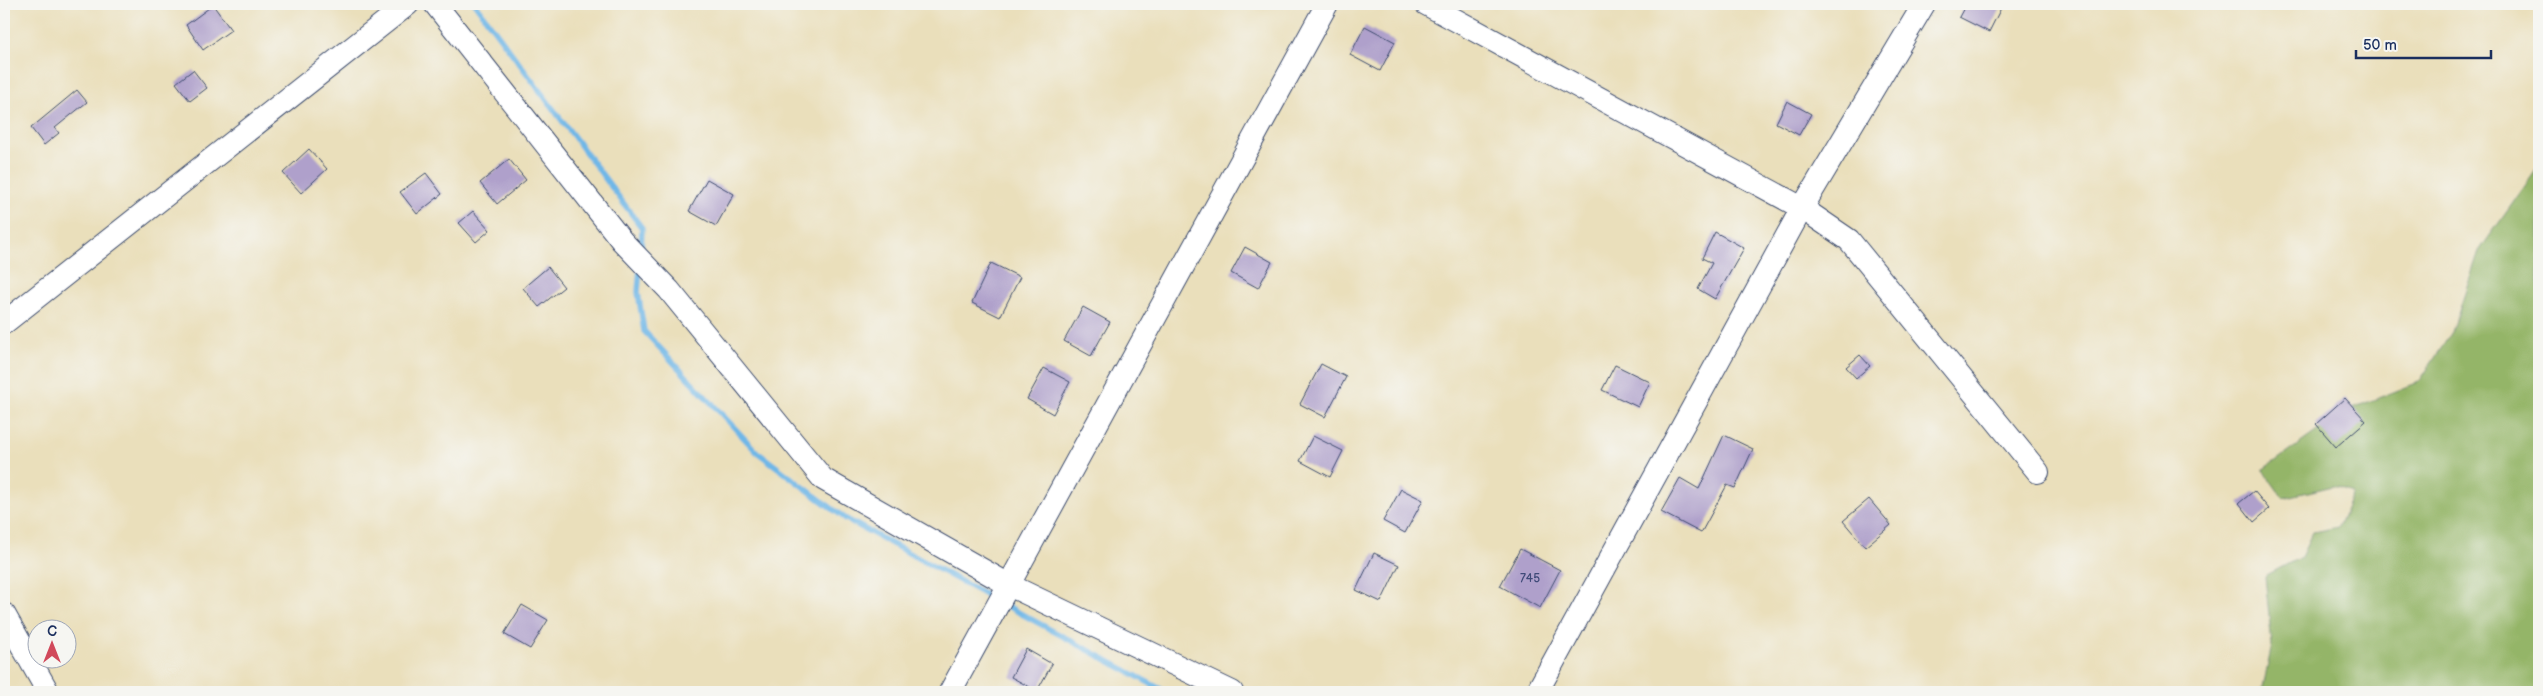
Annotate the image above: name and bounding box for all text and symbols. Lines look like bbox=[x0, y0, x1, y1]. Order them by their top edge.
scale bar bbox=[2356, 28, 2490, 60]
text: 50 m bbox=[2363, 36, 2397, 55]
house number: 745 bbox=[1520, 571, 1540, 586]
north arrow bbox=[28, 618, 78, 668]
text: С bbox=[47, 623, 57, 640]

